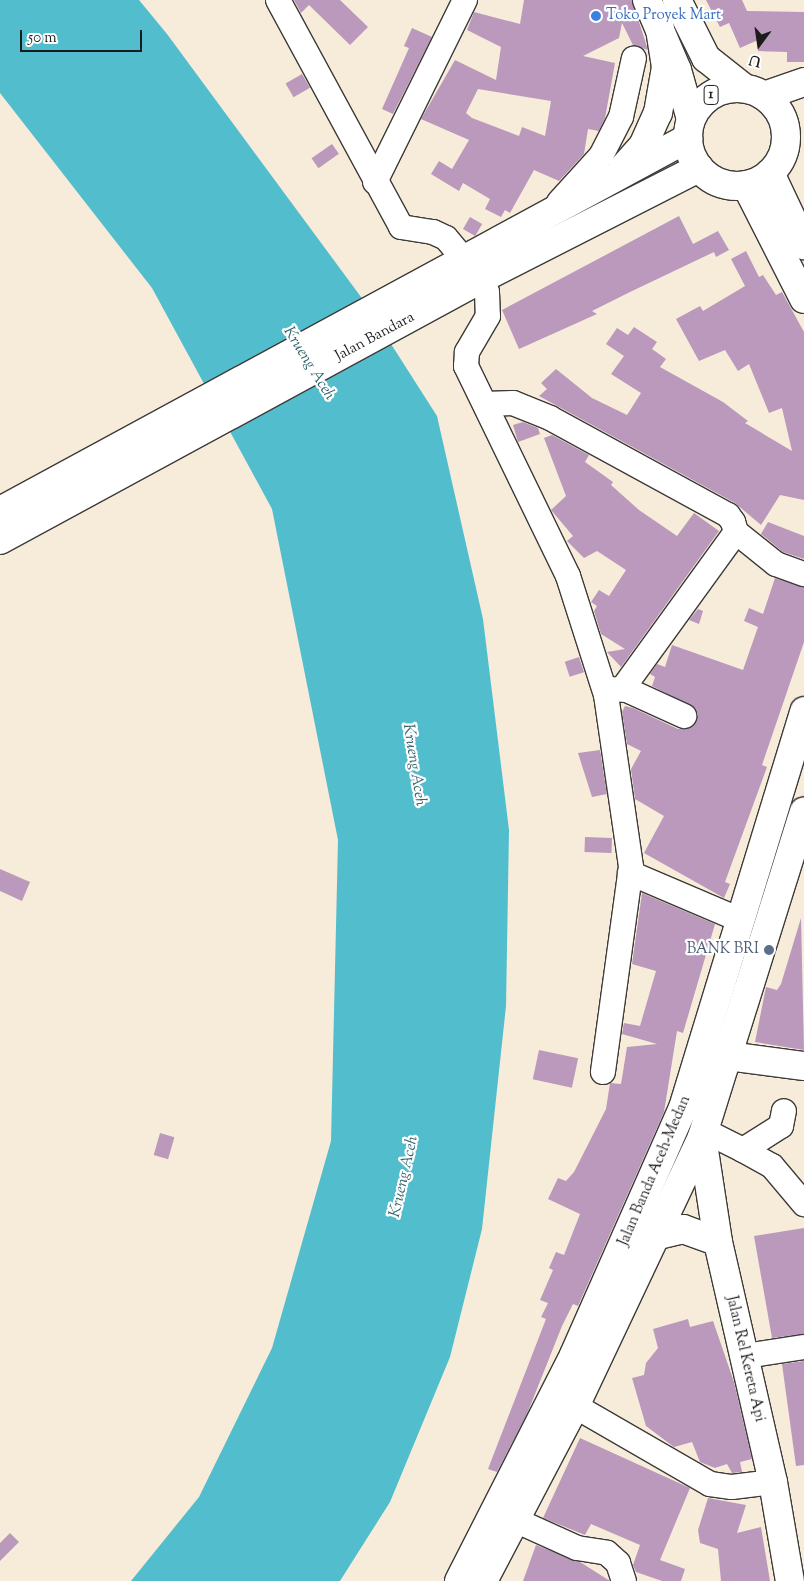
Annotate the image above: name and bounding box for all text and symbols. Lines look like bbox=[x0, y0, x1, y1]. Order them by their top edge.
place label: Toko Proyek Mart bbox=[606, 7, 721, 25]
marker: Toko Proyek Mart bbox=[590, 10, 602, 22]
scale bar bbox=[22, 20, 145, 52]
north arrow bbox=[734, 20, 784, 70]
text: 50 m bbox=[28, 28, 57, 49]
text: U bbox=[747, 48, 763, 71]
road number: 1 bbox=[704, 84, 718, 106]
street label: Jalan Bandara bbox=[332, 309, 418, 365]
water label: Krueng Aceh bbox=[278, 324, 338, 404]
water label: Krueng Aceh bbox=[397, 723, 429, 807]
place label: BANK BRI bbox=[687, 941, 759, 959]
marker: BANK BRI bbox=[763, 944, 775, 956]
street label: Jalan Banda Aceh-Medan bbox=[615, 1093, 695, 1249]
water label: Krueng Aceh bbox=[386, 1134, 424, 1220]
street label: Jalan Rel Kereta Api bbox=[722, 1294, 768, 1424]

